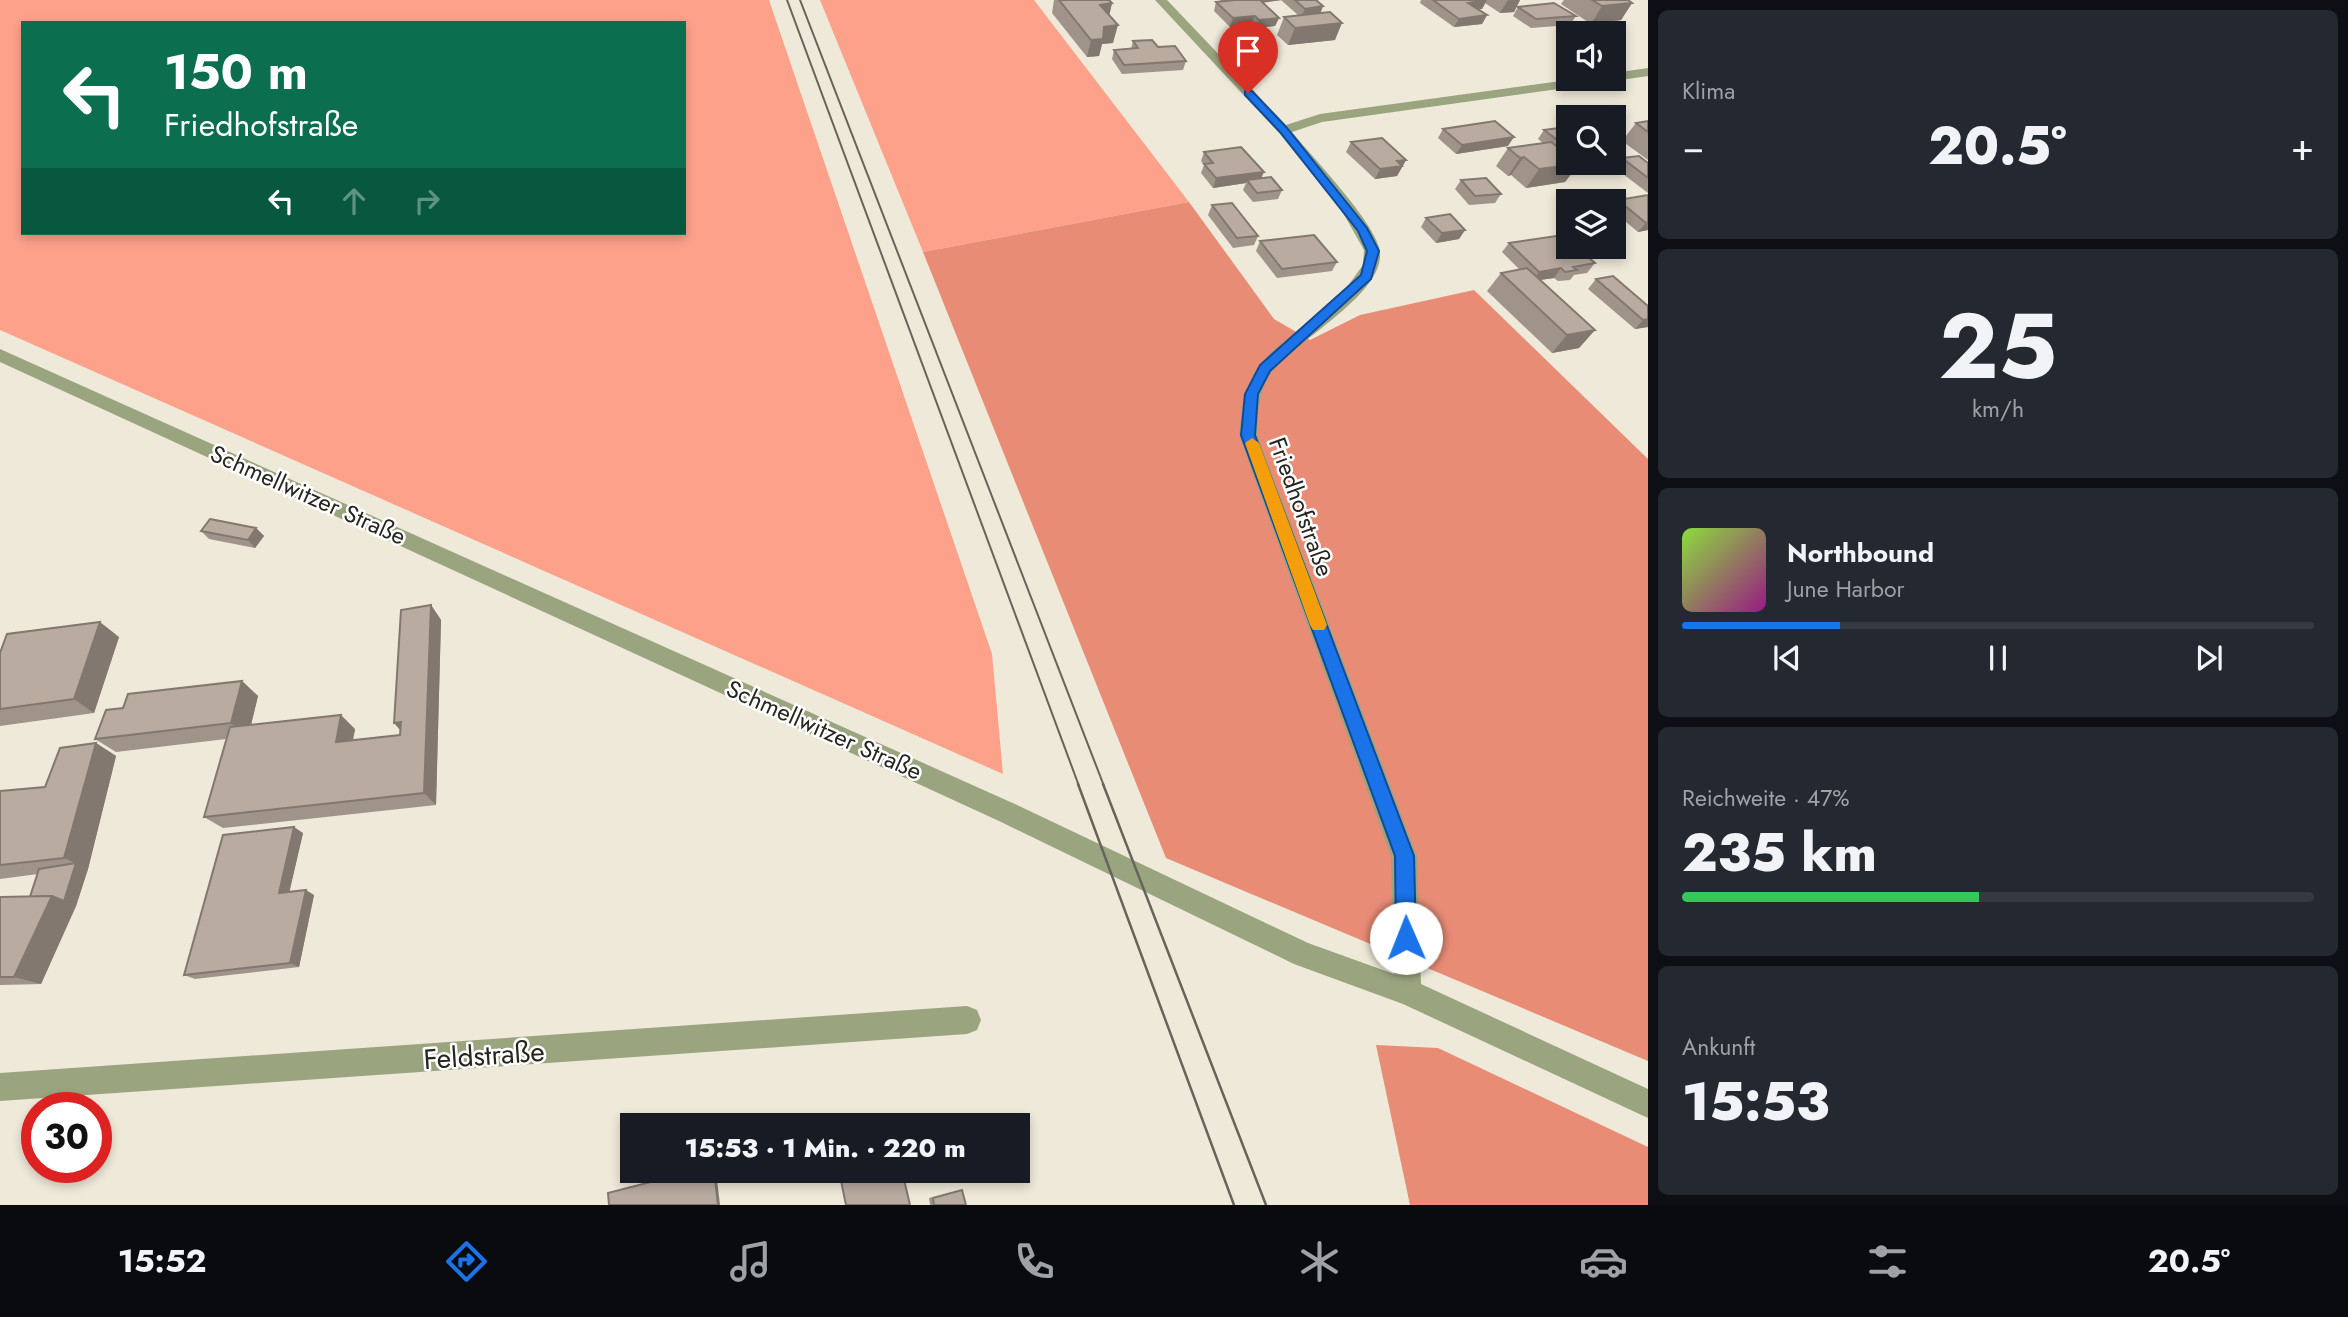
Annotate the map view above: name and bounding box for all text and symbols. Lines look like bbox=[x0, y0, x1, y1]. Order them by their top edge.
pin bbox=[1218, 21, 1278, 93]
map controls bbox=[1556, 21, 1626, 259]
button: sound bbox=[1556, 21, 1626, 91]
icon: arrive bbox=[1229, 32, 1267, 70]
text: 150 m bbox=[164, 37, 308, 107]
icon: left bbox=[49, 49, 140, 140]
text: Klima bbox=[1682, 74, 1735, 108]
text: Friedhofstraße bbox=[164, 102, 358, 148]
button: search bbox=[1556, 105, 1626, 175]
text: 20.5° bbox=[1928, 108, 2067, 184]
text: − bbox=[1682, 119, 1704, 174]
text: + bbox=[2291, 119, 2314, 174]
icon: left bbox=[262, 182, 300, 220]
icon: ahead bbox=[335, 182, 373, 220]
icon: right bbox=[408, 182, 446, 220]
button: layers bbox=[1556, 189, 1626, 259]
text: 25 bbox=[1939, 281, 2057, 412]
text: km/h bbox=[1972, 392, 2024, 426]
street label: Friedhofstraße bbox=[1260, 432, 1343, 581]
street label: Schmellwitzer Straße bbox=[205, 436, 412, 553]
text: Northbound bbox=[1787, 534, 1934, 572]
text: June Harbor bbox=[1787, 572, 1904, 606]
icon: previous bbox=[1768, 639, 1806, 677]
icon: pause bbox=[1979, 639, 2017, 677]
icon: next bbox=[2190, 639, 2228, 677]
street label: Schmellwitzer Straße bbox=[721, 671, 928, 788]
text: Reichweite · 47% bbox=[1682, 781, 1850, 815]
text: 235 km bbox=[1682, 815, 1877, 891]
position arrow bbox=[1369, 901, 1443, 975]
text: Ankunft bbox=[1682, 1030, 1755, 1064]
street label: Feldstraße bbox=[422, 1031, 546, 1080]
text: 15:53 bbox=[1682, 1064, 1830, 1140]
speed limit sign: 30 bbox=[21, 1092, 112, 1183]
text: 15:53 · 1 Min. · 220 m bbox=[684, 1129, 966, 1167]
icon: directions bbox=[442, 1237, 491, 1286]
icon: music bbox=[726, 1237, 775, 1286]
icon: phone bbox=[1010, 1237, 1059, 1286]
icon: climate bbox=[1295, 1237, 1344, 1286]
icon: car bbox=[1579, 1237, 1628, 1286]
icon: filters bbox=[1863, 1237, 1912, 1286]
text: 15:52 bbox=[118, 1238, 207, 1284]
text: 20.5° bbox=[2148, 1238, 2230, 1284]

